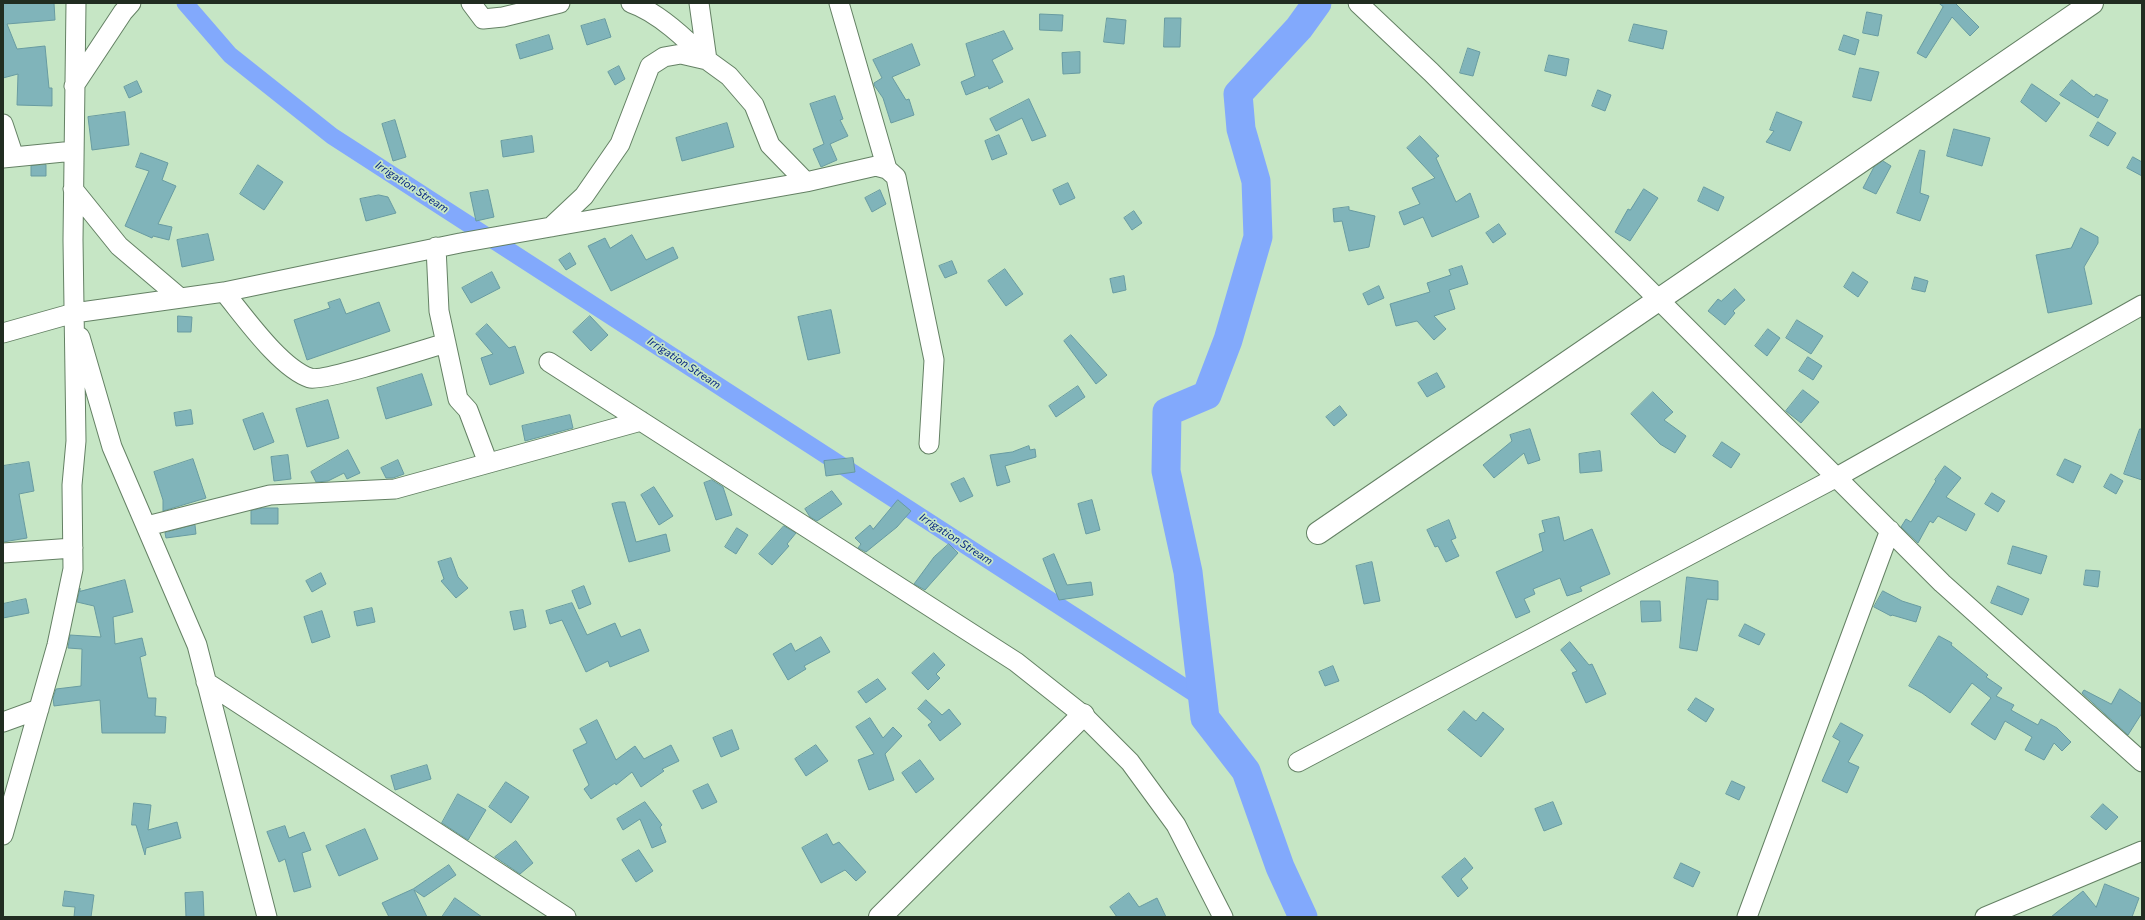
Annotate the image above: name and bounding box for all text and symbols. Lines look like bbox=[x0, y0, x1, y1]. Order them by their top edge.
water label: Irrigation Stream bbox=[373, 158, 451, 216]
water label: Irrigation Stream bbox=[645, 334, 723, 392]
water label: Irrigation Stream bbox=[917, 510, 995, 568]

